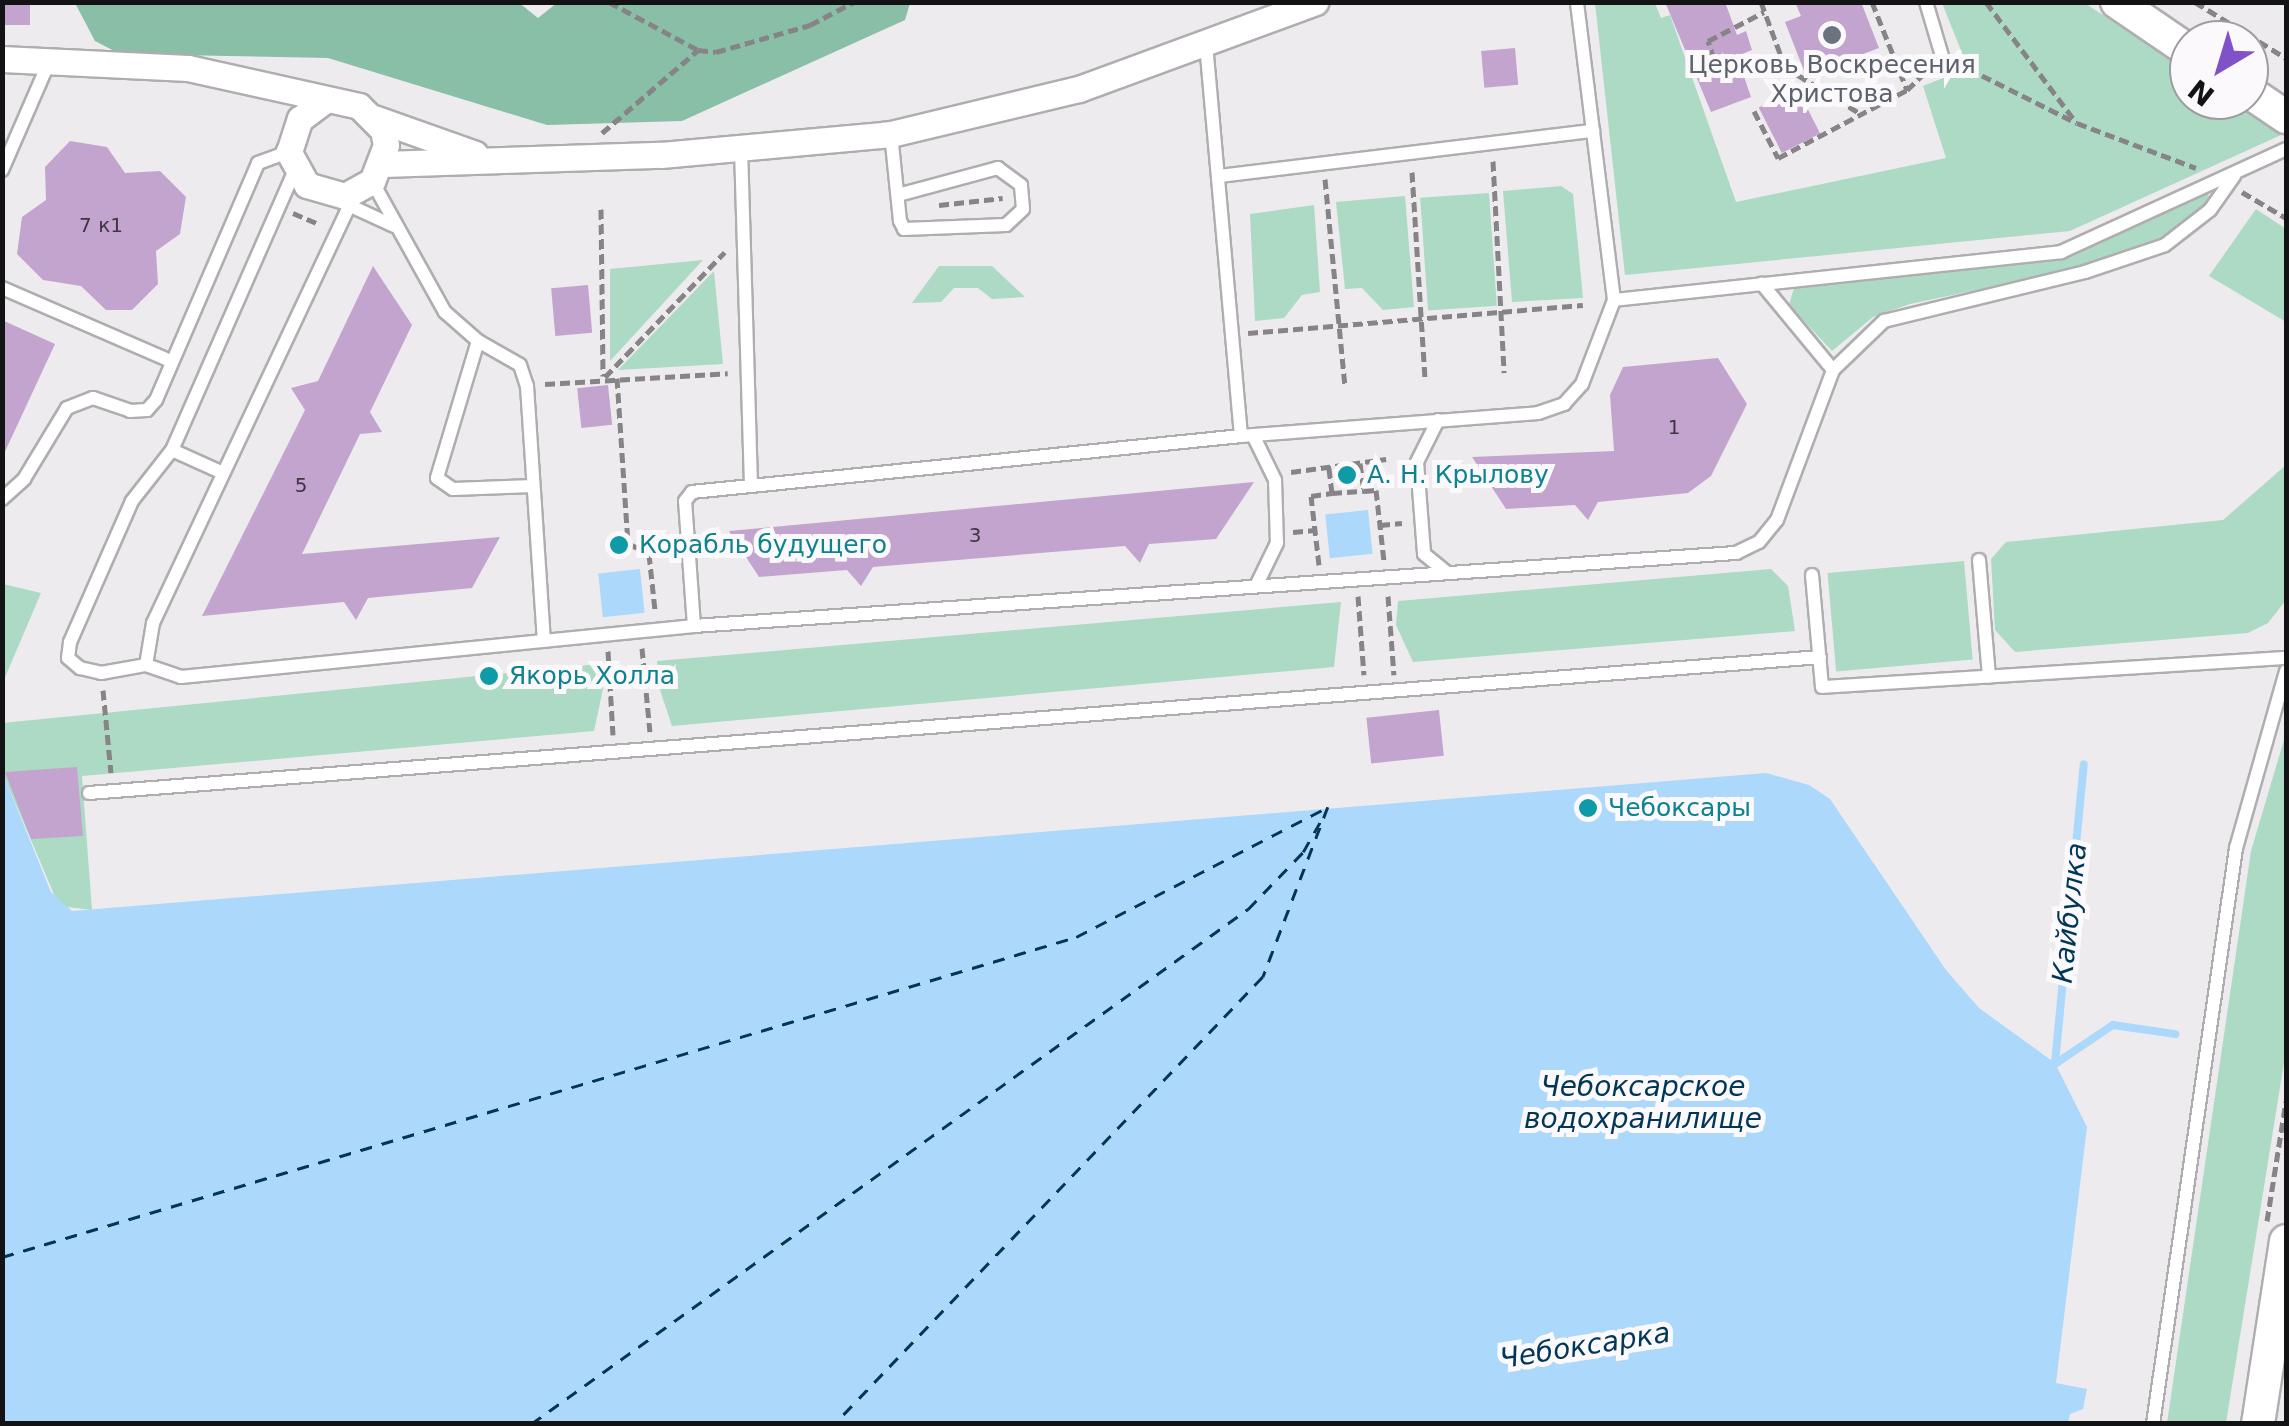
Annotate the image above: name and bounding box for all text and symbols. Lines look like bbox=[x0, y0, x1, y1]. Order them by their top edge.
north arrow bbox=[2169, 20, 2269, 120]
marker: Церковь Воскресения Христова bbox=[1821, 24, 1843, 46]
place label: Церковь Воскресения Христова bbox=[1688, 51, 1976, 110]
text: N bbox=[2182, 72, 2221, 113]
house number: 7 к1 bbox=[79, 213, 123, 237]
house number: 1 bbox=[1668, 415, 1680, 439]
place label: А. Н. Крылову bbox=[1367, 460, 1549, 490]
marker: А. Н. Крылову bbox=[1336, 464, 1358, 486]
house number: 5 bbox=[295, 473, 307, 497]
house number: 3 bbox=[969, 523, 981, 547]
place label: Корабль будущего bbox=[639, 530, 887, 560]
marker: Корабль будущего bbox=[608, 534, 630, 556]
place label: Якорь Холла bbox=[509, 661, 675, 691]
marker: Якорь Холла bbox=[478, 665, 500, 687]
place label: Чебоксары bbox=[1608, 793, 1751, 823]
marker: Чебоксары bbox=[1577, 797, 1599, 819]
water label: Кайбулка bbox=[2046, 841, 2094, 985]
water label: Чебоксарское водохранилище bbox=[1524, 1070, 1762, 1136]
water label: Чебоксарка bbox=[1497, 1316, 1673, 1376]

